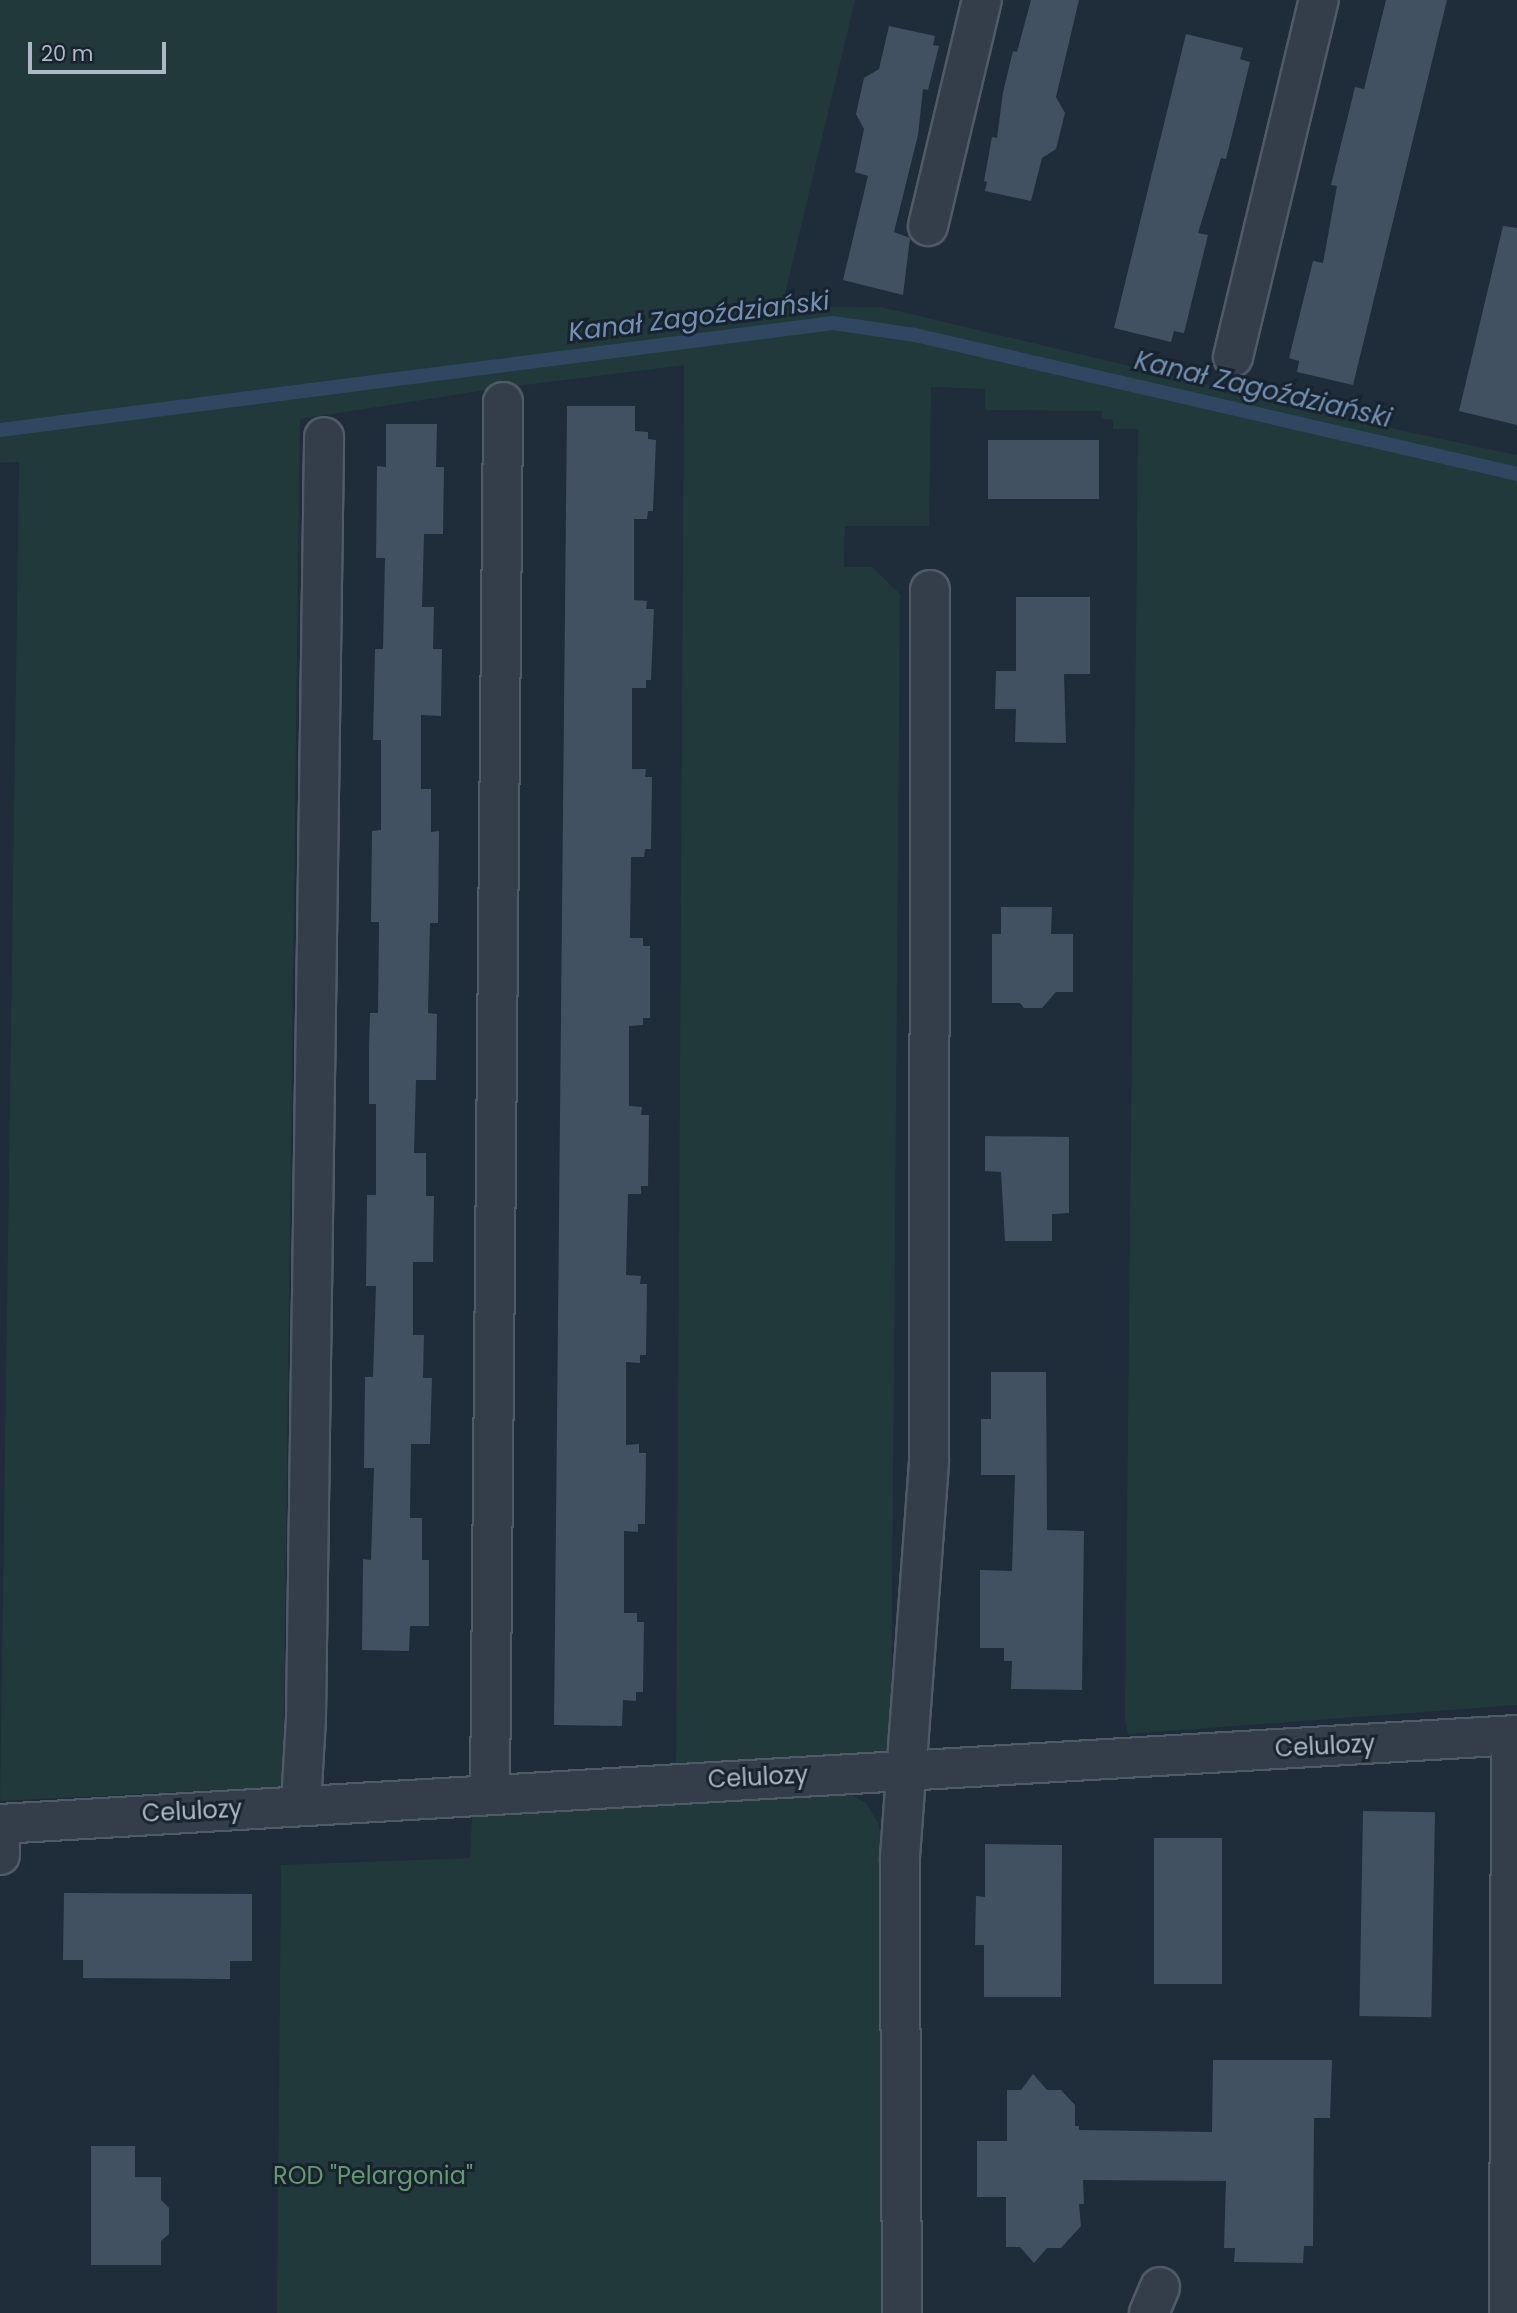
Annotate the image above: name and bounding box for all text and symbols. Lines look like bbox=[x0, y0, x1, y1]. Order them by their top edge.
scale bar bbox=[32, 28, 170, 72]
text: 20 m bbox=[41, 39, 94, 68]
water label: Kanał Zagoździański bbox=[567, 286, 831, 348]
water label: Kanał Zagoździański bbox=[1132, 345, 1394, 435]
street label: Celulozy bbox=[1274, 1729, 1376, 1763]
street label: Celulozy bbox=[707, 1760, 809, 1794]
street label: Celulozy bbox=[141, 1794, 243, 1828]
park label: ROD "Pelargonia" bbox=[273, 2162, 473, 2190]

